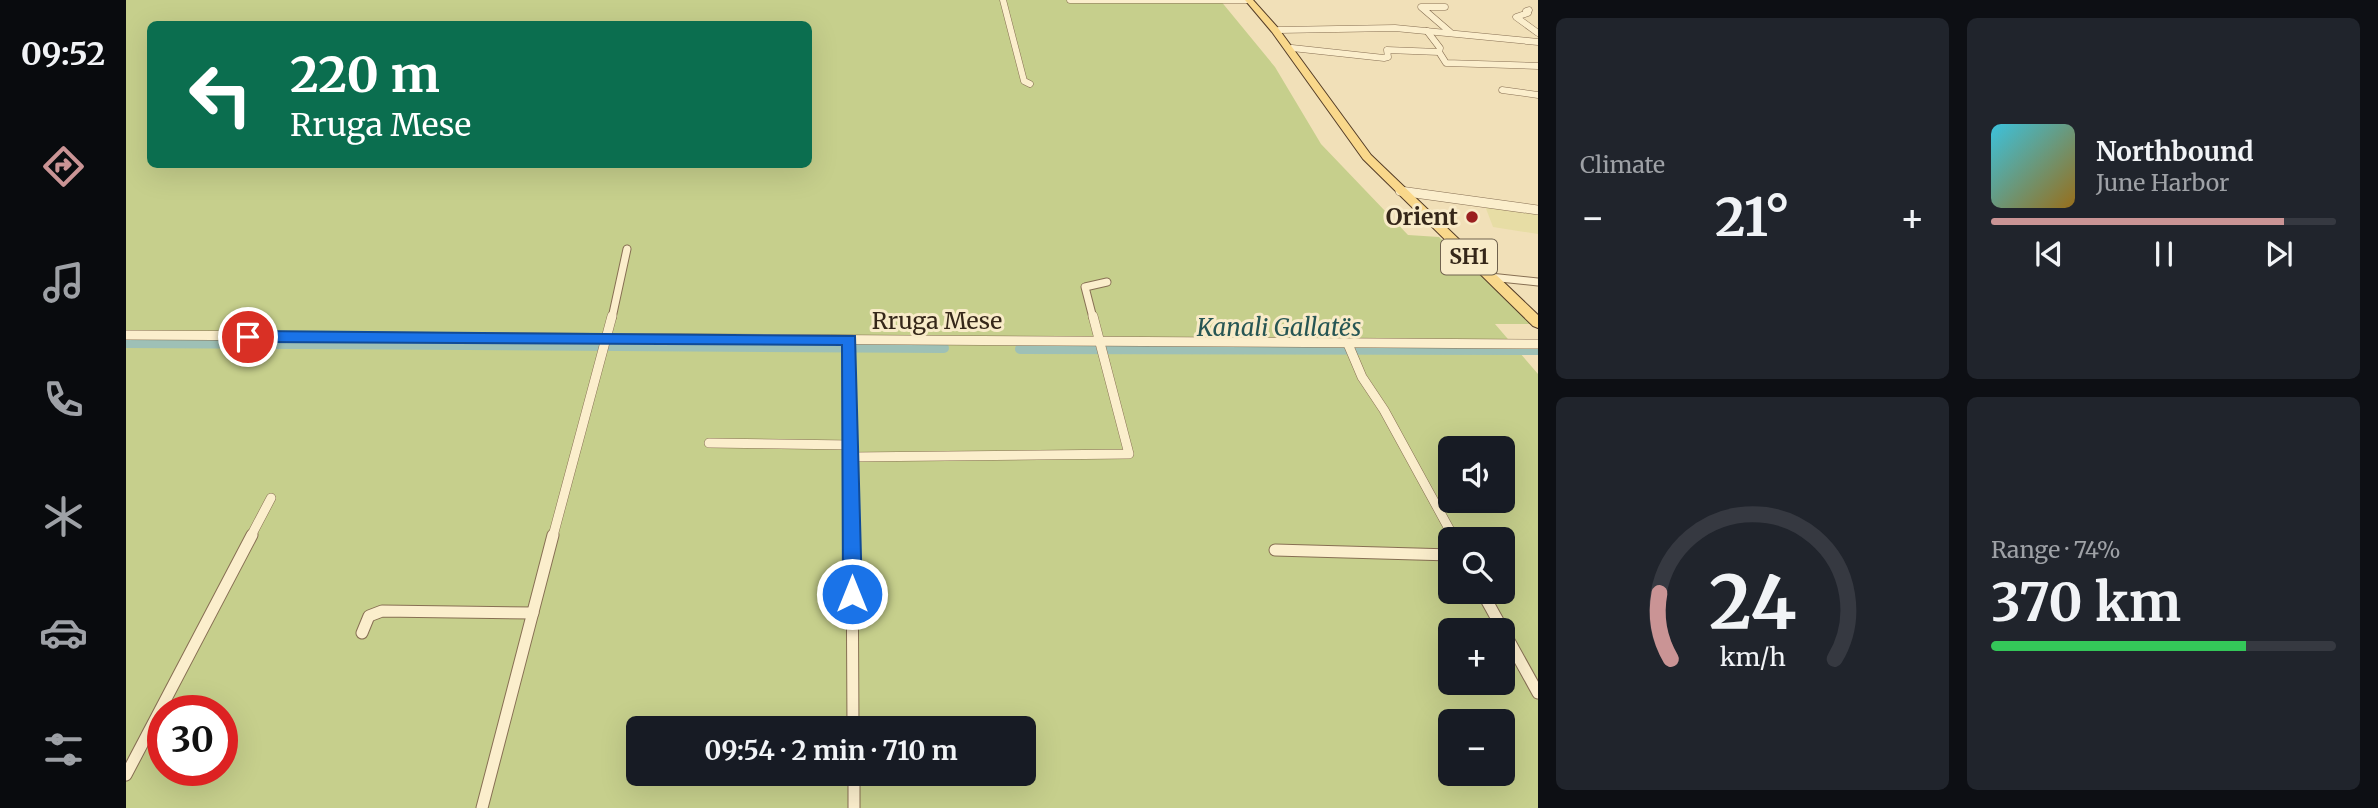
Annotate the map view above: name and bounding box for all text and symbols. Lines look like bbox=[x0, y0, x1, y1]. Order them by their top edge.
text: 09:52 bbox=[21, 34, 105, 74]
text: 220 m bbox=[290, 44, 440, 105]
icon: left bbox=[175, 49, 266, 140]
text: Rruga Mese bbox=[290, 105, 471, 145]
text: Northbound bbox=[2096, 135, 2254, 168]
icon: directions bbox=[39, 142, 88, 191]
text: Climate bbox=[1580, 150, 1665, 179]
text: June Harbor bbox=[2096, 168, 2229, 197]
text: 21° bbox=[1715, 185, 1790, 250]
text: − bbox=[1580, 194, 1605, 241]
text: + bbox=[1900, 194, 1925, 241]
place label: Orient bbox=[1386, 202, 1458, 231]
marker: Orient bbox=[1464, 209, 1480, 225]
icon: previous bbox=[2030, 235, 2068, 273]
icon: pause bbox=[2145, 235, 2183, 273]
icon: next bbox=[2260, 235, 2298, 273]
road number: SH1 bbox=[1441, 240, 1497, 274]
icon: music bbox=[39, 258, 88, 307]
street label: Rruga Mese bbox=[872, 306, 1002, 335]
pin bbox=[218, 307, 278, 367]
water label: Kanali Gallatës bbox=[1196, 312, 1361, 343]
icon: arrive bbox=[229, 318, 267, 356]
icon: phone bbox=[39, 375, 88, 424]
map controls bbox=[1438, 436, 1515, 786]
button: sound bbox=[1438, 436, 1515, 513]
icon: climate bbox=[39, 492, 88, 541]
button: search bbox=[1438, 527, 1515, 604]
text: Range · 74% bbox=[1991, 535, 2121, 564]
position arrow bbox=[815, 557, 889, 631]
text: 24 bbox=[1709, 558, 1796, 650]
text: 370 km bbox=[1991, 570, 2181, 635]
icon: car bbox=[39, 608, 88, 657]
button: + bbox=[1438, 618, 1515, 695]
text: km/h bbox=[1719, 641, 1786, 673]
speed limit sign: 30 bbox=[147, 695, 238, 786]
button: − bbox=[1438, 709, 1515, 786]
icon: filters bbox=[39, 725, 88, 774]
text: 09:54 · 2 min · 710 m bbox=[704, 734, 958, 767]

